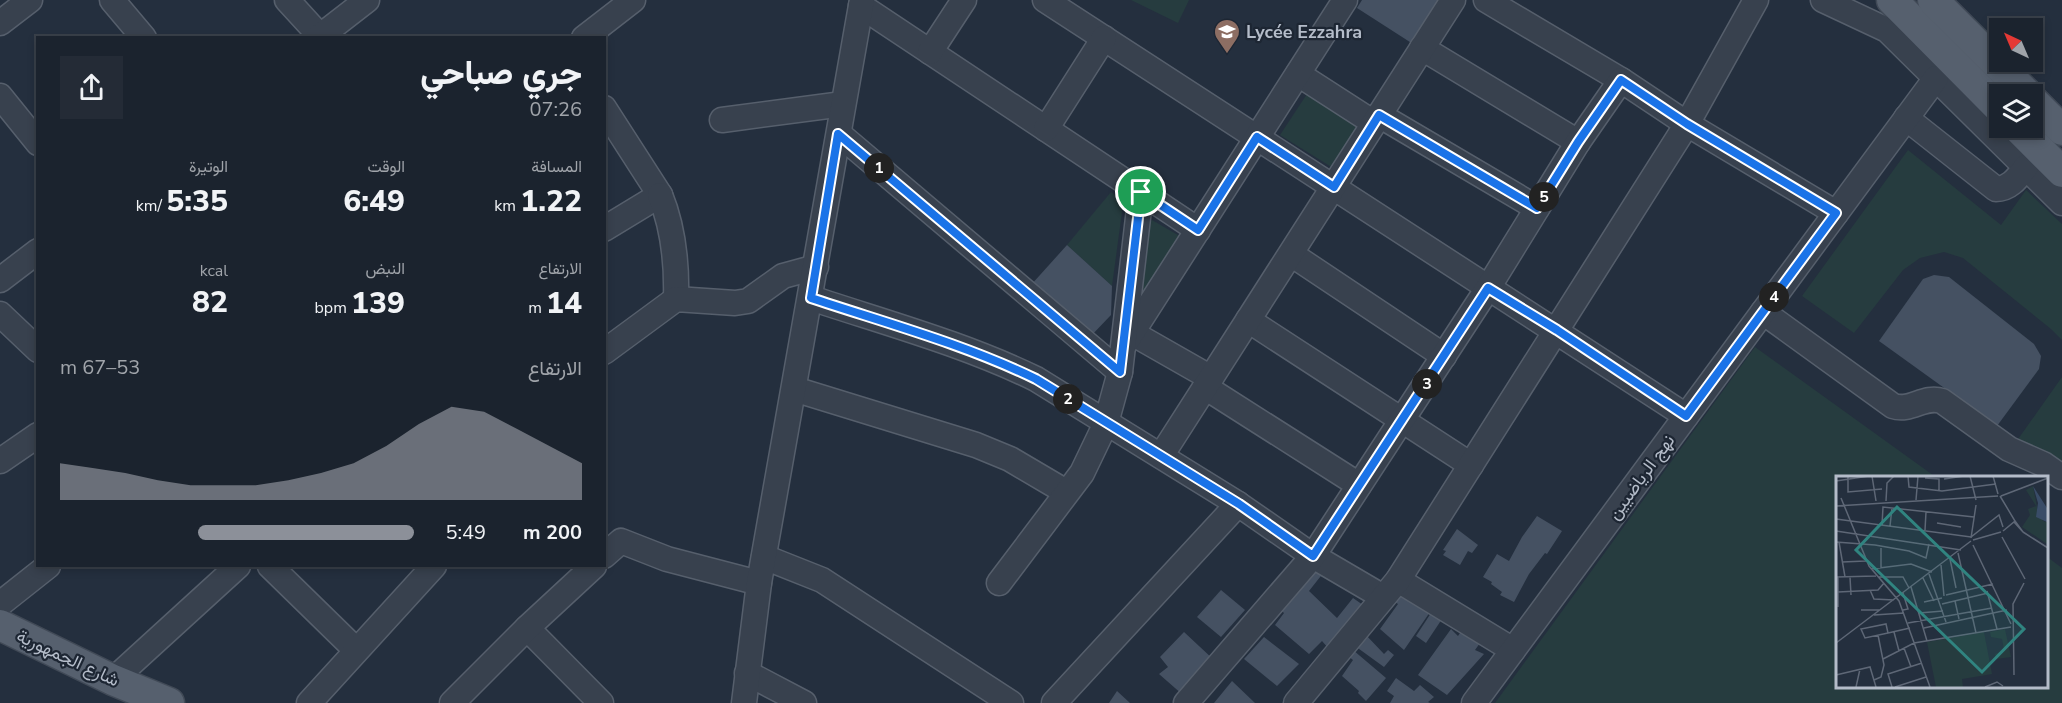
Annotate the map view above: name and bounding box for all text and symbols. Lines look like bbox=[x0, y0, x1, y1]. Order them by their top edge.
school or university icon: Lycée Ezzahra bbox=[1212, 17, 1242, 55]
north arrow bbox=[1989, 18, 2043, 72]
map controls bbox=[1989, 18, 2043, 138]
place label: Lycée Ezzahra bbox=[1246, 20, 1362, 44]
text: جري صباحي bbox=[420, 51, 582, 96]
button: share bbox=[60, 56, 123, 119]
button: layers bbox=[1989, 84, 2043, 138]
text: 07:26 bbox=[529, 96, 582, 123]
pin: 1 bbox=[864, 153, 894, 183]
text: الوتيرة bbox=[189, 156, 228, 178]
text: الوقت bbox=[367, 156, 405, 178]
text: المسافة bbox=[531, 156, 582, 178]
text: 1 bbox=[874, 157, 884, 179]
pin bbox=[1115, 166, 1166, 217]
icon: arrive bbox=[1124, 175, 1157, 208]
text: 5:35 bbox=[166, 181, 228, 222]
text: 6:49 bbox=[343, 181, 405, 222]
text: 1.22 bbox=[520, 181, 582, 222]
pin: 5 bbox=[1529, 182, 1559, 212]
text: 5 bbox=[1539, 186, 1549, 208]
text: /km bbox=[136, 195, 166, 217]
text: km bbox=[494, 195, 520, 217]
text: النبض bbox=[365, 258, 405, 280]
text: الارتفاع bbox=[539, 258, 582, 280]
text: kcal bbox=[200, 260, 228, 282]
text: 82 bbox=[192, 282, 228, 323]
pin: 4 bbox=[1759, 282, 1789, 312]
text: 139 bbox=[351, 283, 405, 324]
text: 14 bbox=[546, 283, 582, 324]
text: 4 bbox=[1769, 286, 1779, 308]
text: bpm bbox=[315, 297, 351, 319]
text: m bbox=[528, 297, 546, 319]
text: 53–67 m bbox=[60, 354, 140, 381]
text: الارتفاع bbox=[528, 355, 582, 382]
pin: 3 bbox=[1412, 369, 1442, 399]
text: 3 bbox=[1422, 373, 1432, 395]
pin: 2 bbox=[1053, 384, 1083, 414]
text: 2 bbox=[1063, 388, 1073, 410]
street label: نهج الرياضيين bbox=[1602, 429, 1680, 525]
inset map bbox=[1836, 476, 2047, 688]
text: 5:49 bbox=[445, 519, 486, 546]
text: 200 m bbox=[523, 519, 582, 546]
street label: شارع الجمهورية bbox=[13, 624, 123, 692]

